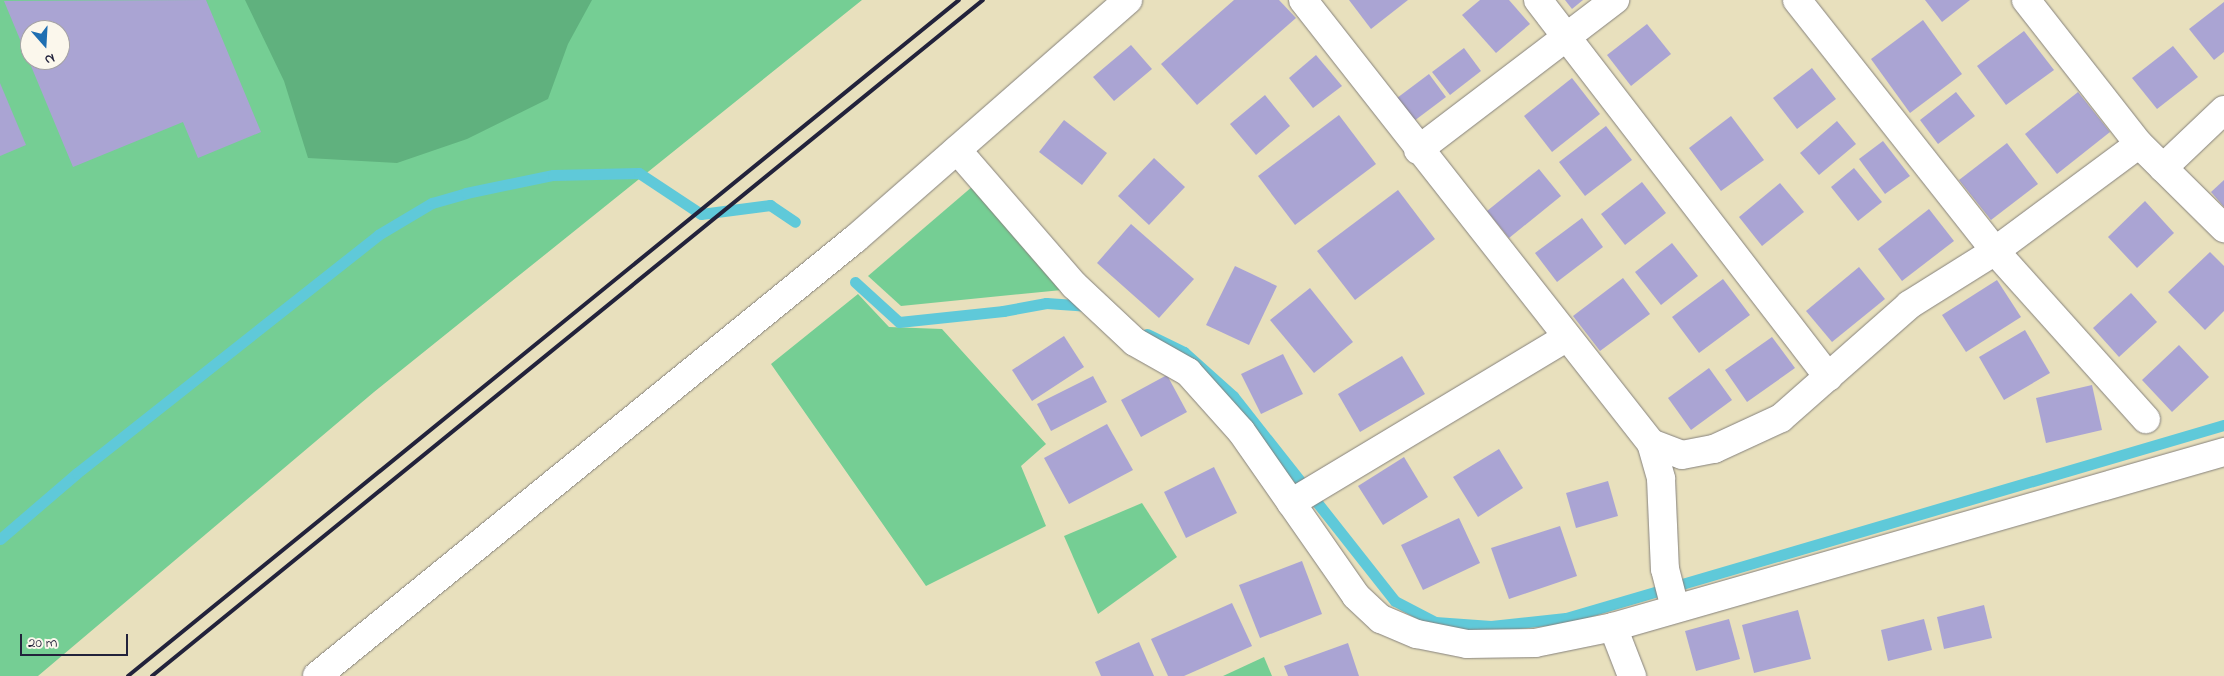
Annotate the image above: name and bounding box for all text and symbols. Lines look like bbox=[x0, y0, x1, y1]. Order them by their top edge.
north arrow bbox=[20, 20, 70, 70]
text: N bbox=[42, 47, 58, 70]
scale bar bbox=[22, 624, 130, 656]
text: 20 m bbox=[28, 632, 57, 654]

